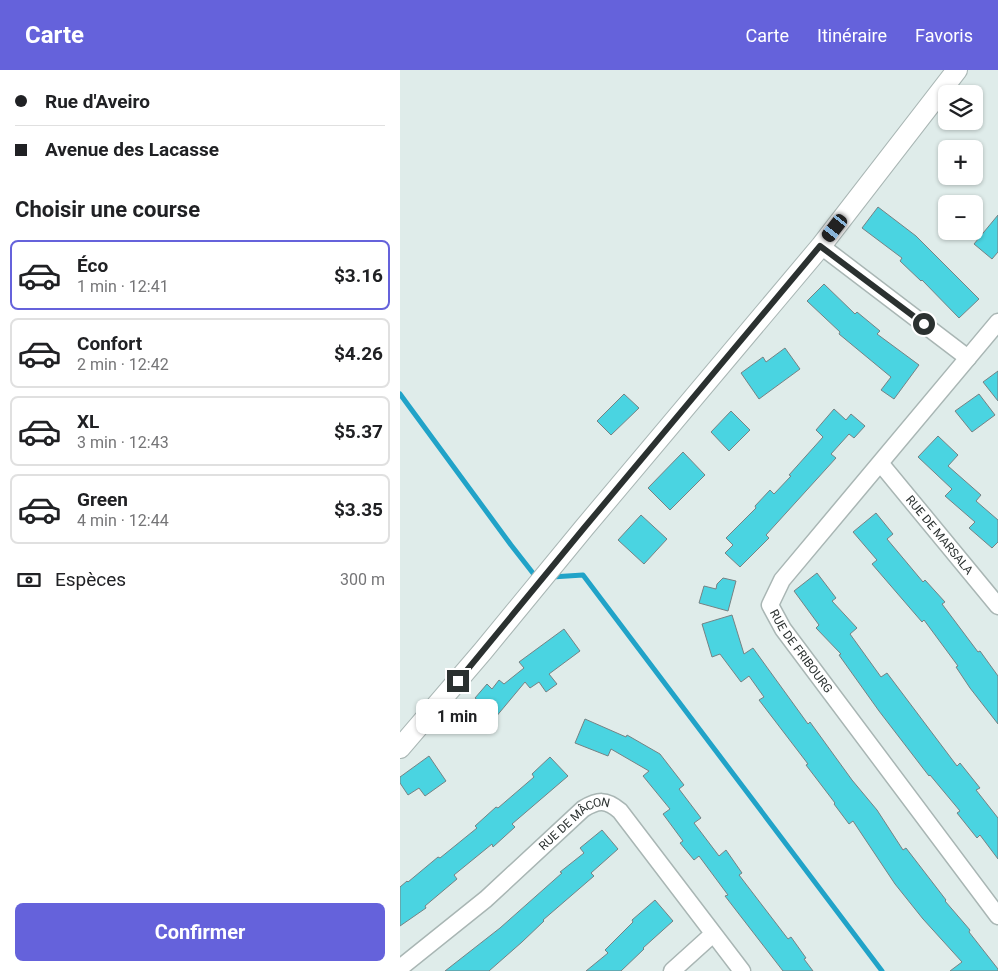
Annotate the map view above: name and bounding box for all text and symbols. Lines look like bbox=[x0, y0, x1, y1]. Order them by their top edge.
text: Carte bbox=[25, 21, 84, 49]
text: Carte bbox=[746, 25, 789, 46]
text: Itinéraire bbox=[817, 25, 887, 46]
text: Favoris bbox=[915, 25, 973, 46]
map controls bbox=[938, 85, 983, 240]
button: layers bbox=[938, 85, 983, 130]
text: Rue d'Aveiro bbox=[45, 90, 150, 113]
text: Avenue des Lacasse bbox=[45, 138, 219, 161]
button: + bbox=[938, 140, 983, 185]
button: − bbox=[938, 195, 983, 240]
text: Choisir une course bbox=[15, 197, 200, 222]
car bbox=[819, 212, 850, 244]
icon: car bbox=[17, 253, 62, 298]
text: Éco bbox=[77, 254, 108, 277]
text: $3.16 bbox=[334, 264, 383, 287]
text: 1 min · 12:41 bbox=[77, 277, 169, 296]
route start bbox=[913, 313, 935, 335]
icon: car bbox=[17, 331, 62, 376]
text: Confort bbox=[77, 332, 142, 355]
text: $4.26 bbox=[334, 342, 383, 365]
text: 2 min · 12:42 bbox=[77, 355, 169, 374]
icon: car bbox=[17, 409, 62, 454]
text: XL bbox=[77, 410, 99, 433]
text: $5.37 bbox=[334, 420, 383, 443]
text: 3 min · 12:43 bbox=[77, 433, 169, 452]
icon: car bbox=[17, 487, 62, 532]
text: Green bbox=[77, 488, 128, 511]
street label: RUE DE MARSALA bbox=[903, 493, 976, 577]
text: $3.35 bbox=[334, 498, 383, 521]
text: 4 min · 12:44 bbox=[77, 511, 169, 530]
icon: cash bbox=[15, 566, 43, 594]
text: Espèces bbox=[55, 568, 126, 591]
text: 300 m bbox=[340, 570, 385, 589]
street label: RUE DE FRIBOURG bbox=[767, 607, 835, 696]
route end bbox=[447, 670, 469, 692]
callout: 1 min bbox=[417, 698, 499, 734]
text: 1 min bbox=[437, 707, 477, 726]
street label: RUE DE MÂCON bbox=[536, 795, 611, 853]
button: Confirmer bbox=[15, 903, 385, 961]

